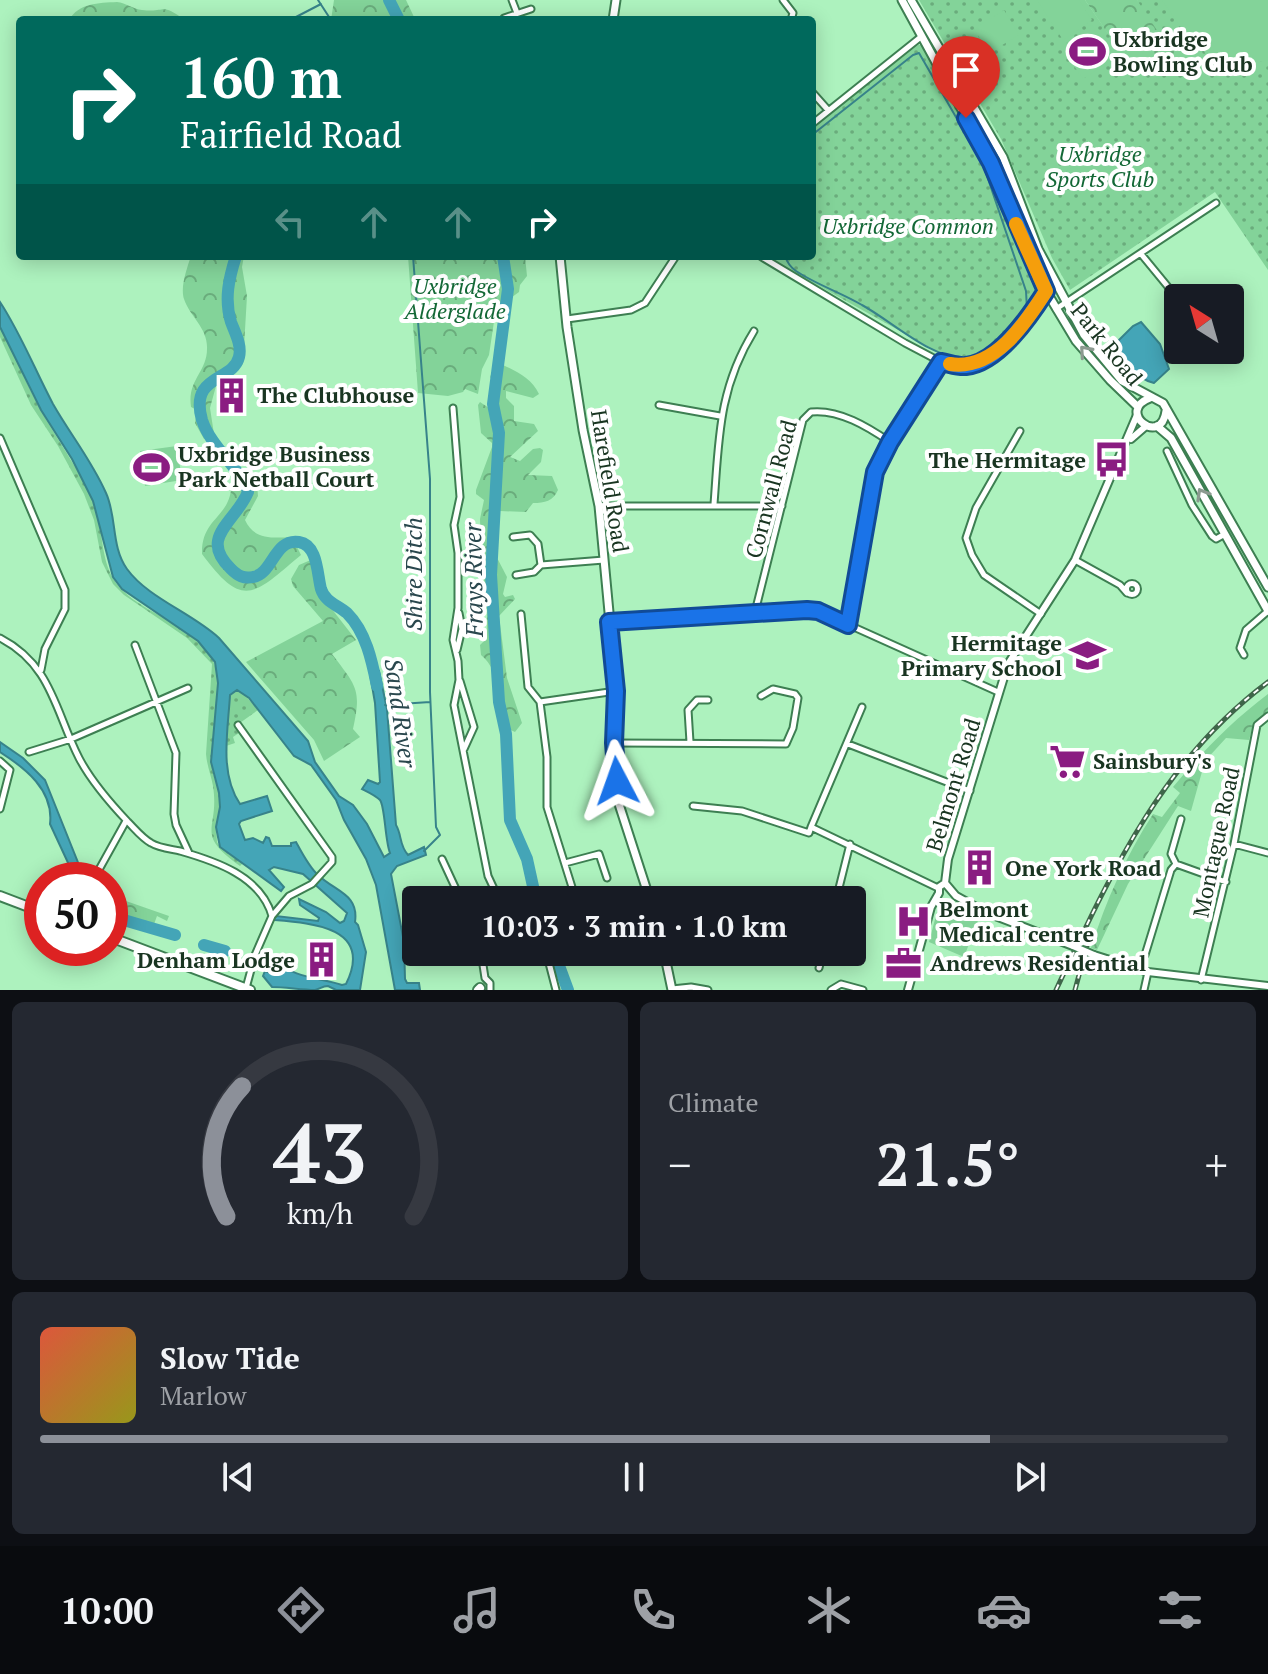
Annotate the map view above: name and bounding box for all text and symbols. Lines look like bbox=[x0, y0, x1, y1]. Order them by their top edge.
place label: Uxbridge Bowling Club bbox=[1113, 24, 1253, 78]
sports icon: Uxbridge Bowling Club bbox=[1068, 33, 1106, 71]
pin bbox=[932, 36, 1000, 118]
text: 160 m bbox=[180, 40, 342, 114]
icon: right bbox=[48, 48, 152, 152]
icon: arrive bbox=[944, 48, 988, 92]
text: Fairfield Road bbox=[180, 111, 402, 158]
park label: Uxbridge Sports Club bbox=[1046, 139, 1154, 193]
icon: left bbox=[268, 200, 312, 244]
icon: ahead bbox=[352, 200, 396, 244]
icon: ahead bbox=[436, 200, 480, 244]
icon: right bbox=[520, 200, 564, 244]
park label: Uxbridge Common bbox=[822, 211, 994, 240]
park label: Uxbridge Alderglade bbox=[402, 271, 506, 325]
north arrow bbox=[1164, 284, 1244, 364]
map controls bbox=[1164, 284, 1244, 364]
street label: Park Road bbox=[1065, 296, 1150, 391]
one-way arrow bbox=[1080, 345, 1095, 360]
building icon: The Clubhouse bbox=[212, 376, 250, 414]
place label: The Clubhouse bbox=[257, 380, 415, 409]
street label: Harefield Road bbox=[585, 407, 636, 554]
street label: Cornwall Road bbox=[738, 416, 803, 561]
place label: Uxbridge Business Park Netball Court bbox=[178, 439, 375, 493]
bus stop icon: The Hermitage bbox=[1093, 441, 1131, 479]
place label: The Hermitage bbox=[928, 445, 1086, 474]
sports icon: Uxbridge Business Park Netball Court bbox=[133, 448, 171, 486]
one-way arrow bbox=[1196, 488, 1212, 503]
water label: Shire Ditch bbox=[397, 517, 429, 631]
water label: Frays River bbox=[456, 521, 490, 638]
place label: Hermitage Primary School bbox=[901, 628, 1062, 682]
school or university icon: Hermitage Primary School bbox=[1069, 637, 1107, 675]
water label: Sand River bbox=[378, 656, 425, 771]
street label: Belmont Road bbox=[918, 715, 987, 855]
position arrow bbox=[575, 739, 659, 823]
supermarket icon: Sainsbury's bbox=[1048, 742, 1086, 780]
place label: Sainsbury's bbox=[1093, 746, 1212, 775]
street label: Montague Road bbox=[1185, 764, 1246, 920]
building icon: One York Road bbox=[960, 849, 998, 887]
place label: One York Road bbox=[1005, 853, 1161, 882]
speed limit sign: 50 bbox=[24, 862, 128, 966]
place label: Belmont Medical centre bbox=[939, 894, 1094, 948]
hospital icon: Belmont Medical centre bbox=[894, 903, 932, 941]
text: 10:03 · 3 min · 1.0 km bbox=[481, 906, 787, 946]
building icon: Denham Lodge bbox=[302, 941, 340, 979]
office icon: Andrews Residential bbox=[885, 944, 923, 982]
place label: Denham Lodge bbox=[137, 945, 295, 974]
place label: Andrews Residential bbox=[930, 948, 1146, 977]
text: Climate bbox=[668, 1085, 759, 1119]
text: 43 bbox=[273, 1097, 367, 1207]
text: 21.5° bbox=[876, 1124, 1020, 1203]
text: − bbox=[668, 1135, 691, 1194]
text: + bbox=[1205, 1135, 1228, 1194]
text: km/h bbox=[287, 1194, 353, 1232]
text: Slow Tide bbox=[160, 1338, 300, 1378]
text: Marlow bbox=[160, 1378, 246, 1412]
icon: previous bbox=[216, 1455, 260, 1499]
icon: pause bbox=[612, 1455, 656, 1499]
icon: next bbox=[1008, 1455, 1052, 1499]
icon: directions bbox=[273, 1582, 329, 1638]
icon: music bbox=[449, 1582, 505, 1638]
icon: phone bbox=[625, 1582, 681, 1638]
icon: climate bbox=[801, 1582, 857, 1638]
icon: car bbox=[976, 1582, 1032, 1638]
icon: filters bbox=[1152, 1582, 1208, 1638]
text: 10:00 bbox=[60, 1587, 154, 1634]

